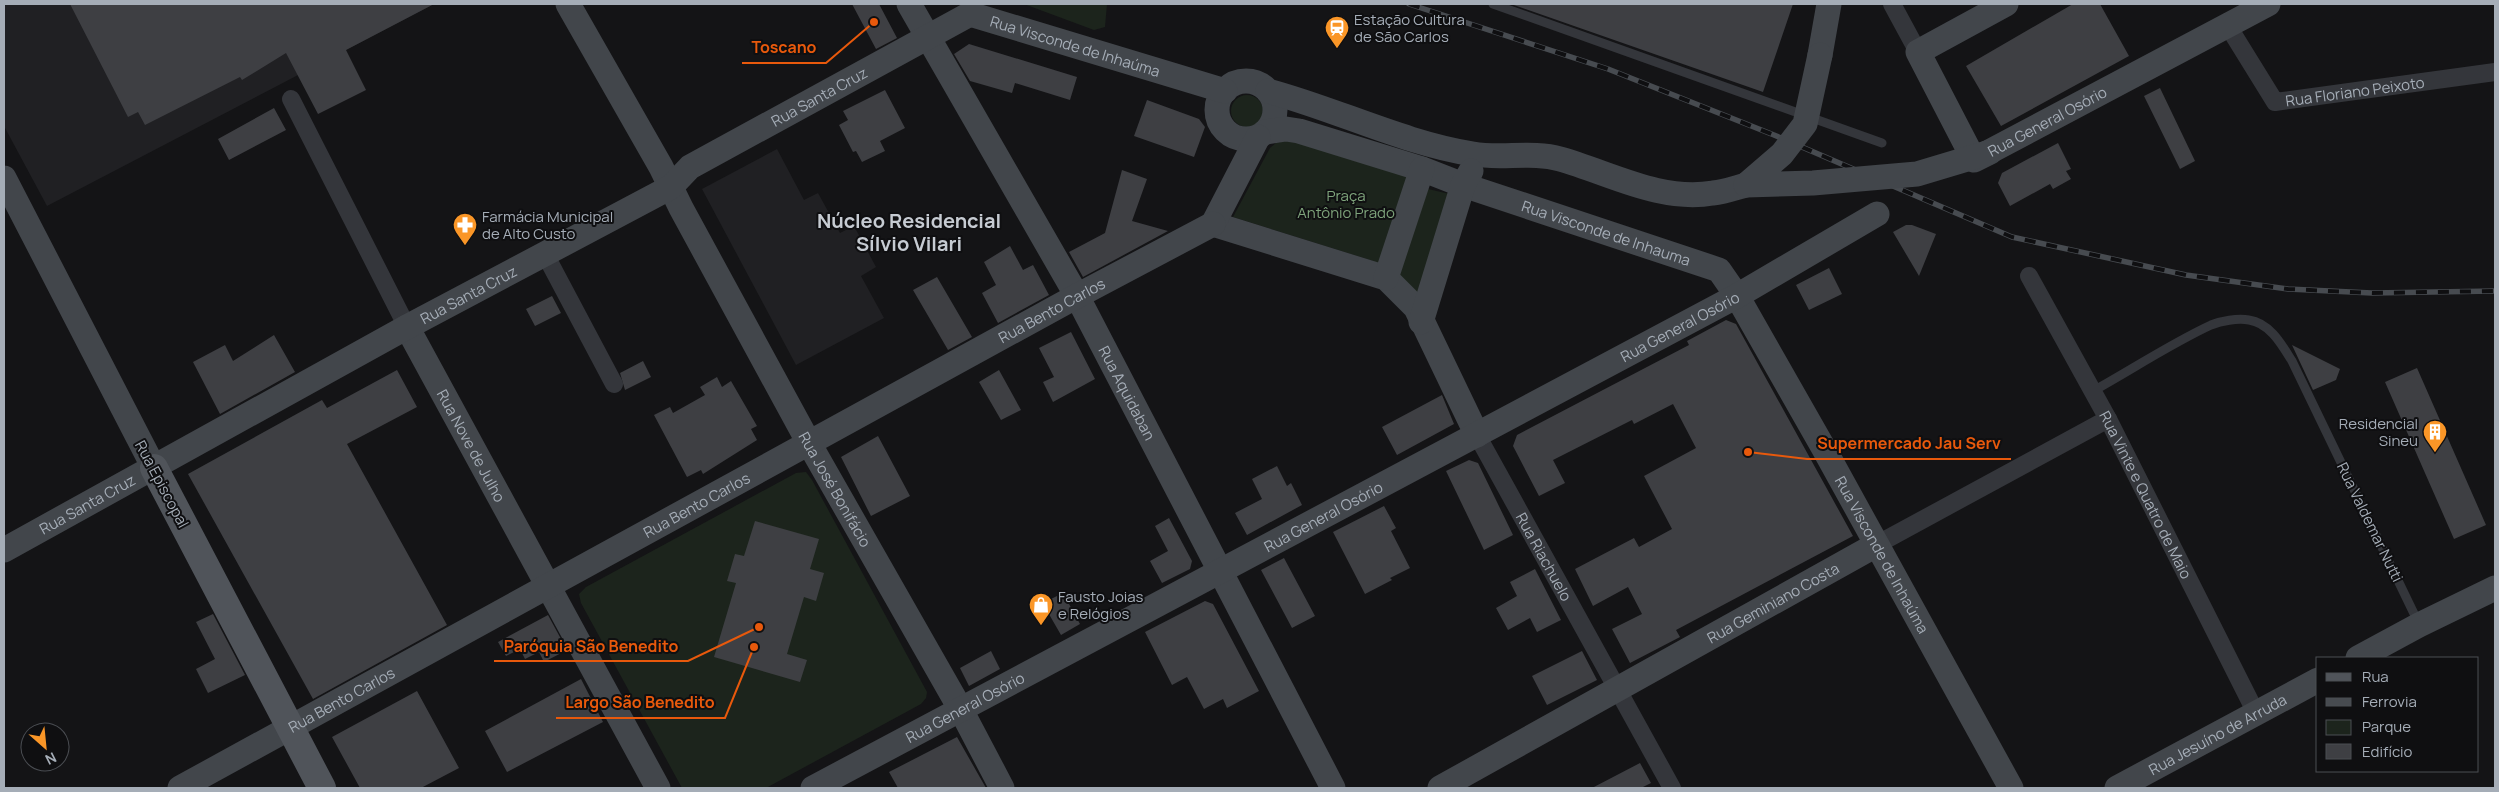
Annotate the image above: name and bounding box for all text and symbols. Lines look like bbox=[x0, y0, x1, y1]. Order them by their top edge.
place label: Estação Cultura de São Carlos bbox=[1354, 9, 1465, 47]
street label: Rua Visconde de Inhaúma bbox=[988, 10, 1163, 81]
station icon: Estação Cultura de São Carlos bbox=[1324, 15, 1350, 49]
callout: Toscano bbox=[742, 32, 826, 63]
text: Toscano bbox=[752, 36, 817, 58]
street label: Rua Santa Cruz bbox=[767, 62, 871, 131]
street label: Rua Floriano Peixoto bbox=[2284, 71, 2426, 111]
street label: Rua General Osório bbox=[1984, 81, 2110, 161]
park label: Praça Antônio Prado bbox=[1297, 185, 1395, 223]
street label: Rua Visconde de Inhauma bbox=[1519, 195, 1693, 270]
place label: Farmácia Municipal de Alto Custo bbox=[482, 206, 613, 244]
district label: Núcleo Residencial Sílvio Vilari bbox=[817, 207, 1001, 257]
pharmacy icon: Farmácia Municipal de Alto Custo bbox=[452, 212, 478, 246]
street label: Rua Santa Cruz bbox=[416, 260, 520, 329]
street label: Rua Bento Carlos bbox=[994, 272, 1109, 348]
street label: Rua General Osório bbox=[1617, 286, 1743, 367]
street label: Rua Aquidaban bbox=[1094, 342, 1161, 444]
street label: Rua Nove de Julho bbox=[432, 385, 511, 506]
street label: Rua Vinte e Quatro de Maio bbox=[2095, 407, 2197, 582]
place label: Residencial Sineu bbox=[2339, 413, 2418, 451]
building icon: Residencial Sineu bbox=[2422, 419, 2448, 453]
street label: Rua José Bonifácio bbox=[794, 428, 876, 551]
callout: Supermercado Jau Serv bbox=[1807, 428, 2011, 459]
text: Supermercado Jau Serv bbox=[1817, 432, 2001, 454]
street label: Rua Episcopal bbox=[130, 437, 194, 531]
street label: Rua Valdemar Nutti bbox=[2332, 459, 2408, 585]
street label: Rua Bento Carlos bbox=[639, 467, 754, 542]
street label: Rua Santa Cruz bbox=[35, 469, 139, 539]
street label: Rua Visconde de Inhaúma bbox=[1830, 472, 1934, 637]
street label: Rua General Osório bbox=[1260, 476, 1386, 557]
street label: Rua Riachuelo bbox=[1511, 509, 1577, 605]
street label: Rua Geminiano Costa bbox=[1703, 557, 1843, 648]
place label: Fausto Joias e Relógios bbox=[1058, 586, 1144, 624]
shop icon: Fausto Joias e Relógios bbox=[1028, 592, 1054, 626]
callout: Paróquia São Benedito bbox=[494, 630, 688, 661]
text: Paróquia São Benedito bbox=[504, 635, 678, 657]
legend bbox=[2316, 657, 2479, 772]
street label: Rua Bento Carlos bbox=[284, 662, 399, 737]
text: Rua bbox=[2362, 666, 2389, 687]
street label: Rua General Osório bbox=[902, 667, 1028, 747]
callout: Largo São Benedito bbox=[556, 687, 725, 718]
street label: Rua Jesuíno de Arruda bbox=[2145, 688, 2290, 780]
text: Largo São Benedito bbox=[565, 691, 715, 713]
text: Ferrovia bbox=[2362, 691, 2417, 712]
text: Parque bbox=[2362, 716, 2411, 737]
north arrow bbox=[20, 722, 70, 772]
text: Edifício bbox=[2362, 741, 2413, 762]
text: N bbox=[42, 748, 60, 770]

